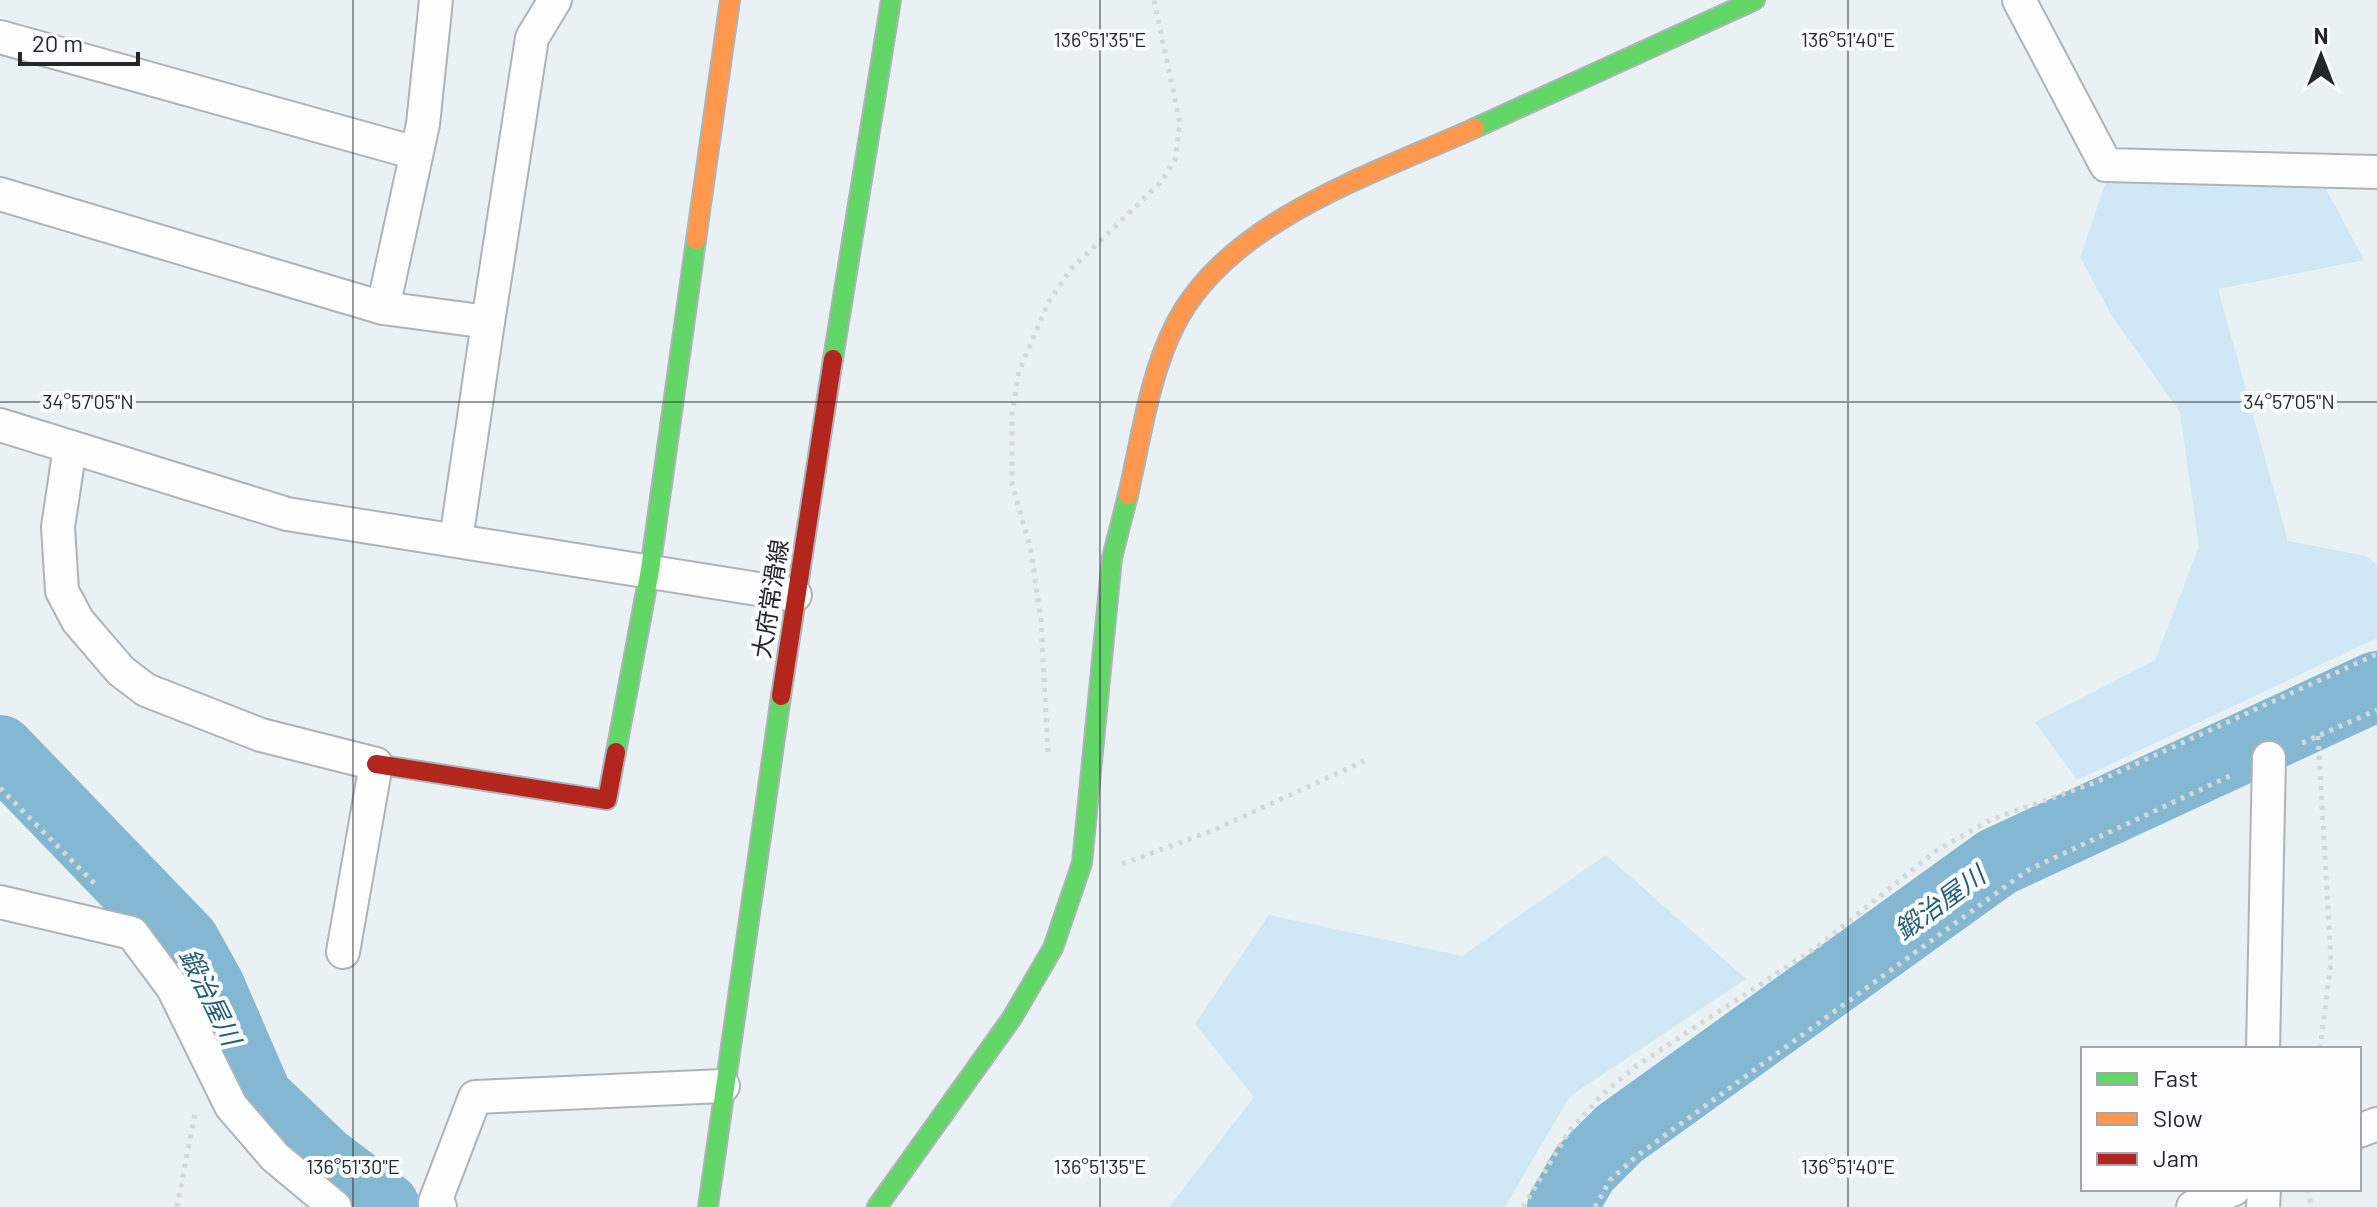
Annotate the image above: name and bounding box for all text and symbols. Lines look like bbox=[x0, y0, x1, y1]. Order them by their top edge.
scale bar bbox=[20, 16, 138, 66]
north arrow bbox=[2281, 16, 2361, 96]
text: N bbox=[2314, 22, 2328, 48]
text: 136°51'35"E bbox=[1054, 27, 1146, 51]
text: 136°51'40"E bbox=[1801, 27, 1895, 51]
text: 20 m bbox=[32, 28, 83, 57]
text: 34°57'05"N bbox=[42, 389, 134, 413]
text: 34°57'05"N bbox=[2243, 389, 2335, 413]
street label: 大府常滑線 bbox=[746, 537, 793, 660]
water label: 鍛治屋川 bbox=[1888, 857, 1993, 945]
water label: 鍛治屋川 bbox=[175, 943, 249, 1053]
legend bbox=[2081, 1047, 2361, 1191]
text: Fast bbox=[2153, 1063, 2198, 1092]
text: Slow bbox=[2153, 1103, 2202, 1132]
text: Jam bbox=[2153, 1143, 2199, 1172]
text: 136°51'30"E bbox=[306, 1154, 400, 1178]
text: 136°51'35"E bbox=[1054, 1154, 1146, 1178]
text: 136°51'40"E bbox=[1801, 1154, 1895, 1178]

